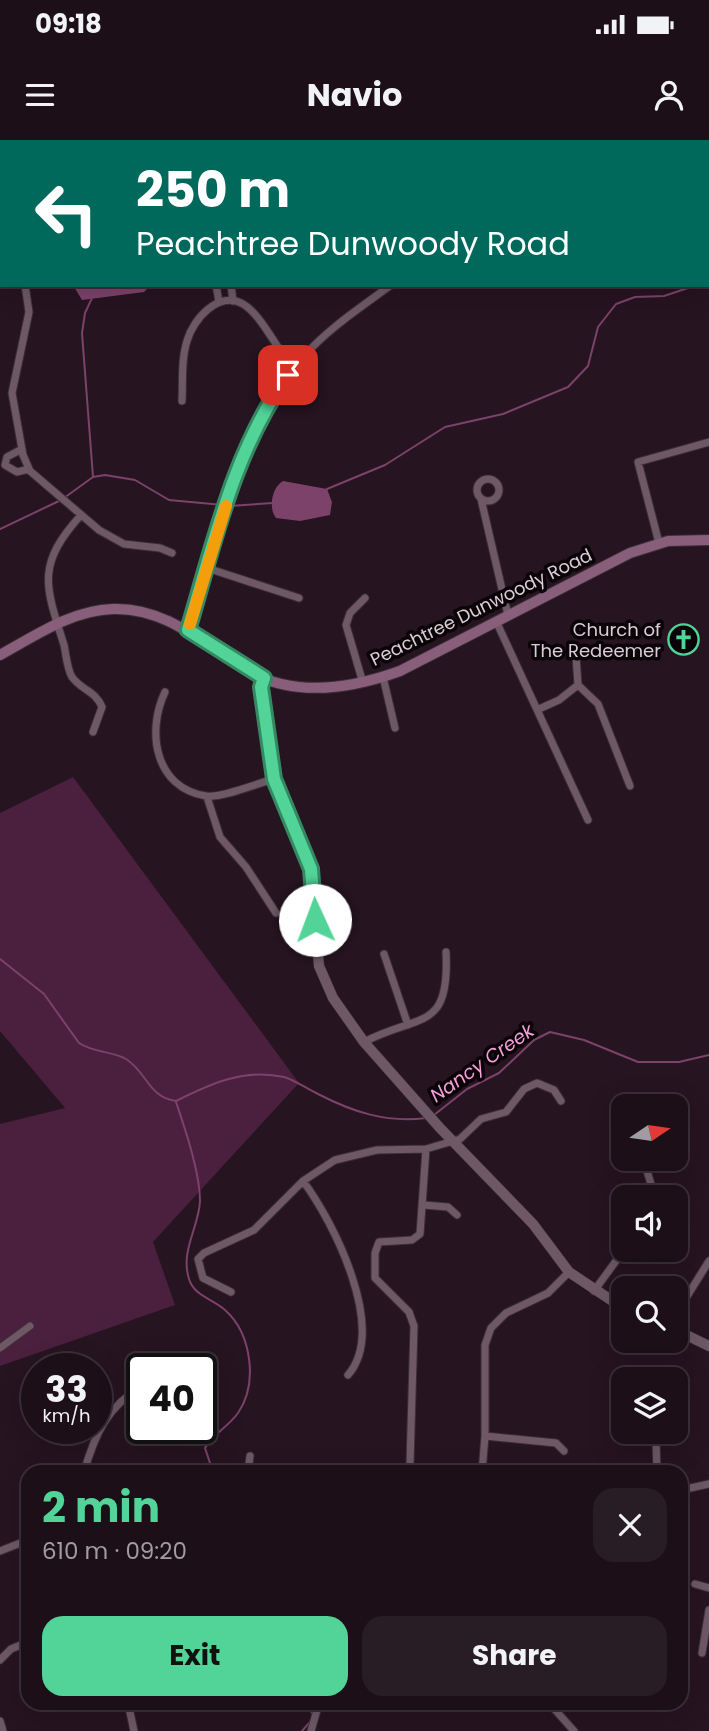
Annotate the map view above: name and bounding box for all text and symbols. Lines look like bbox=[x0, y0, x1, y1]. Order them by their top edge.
text: 09:18 bbox=[35, 6, 102, 42]
text: Navio bbox=[307, 72, 402, 117]
icon: menu bbox=[21, 76, 59, 114]
icon: person bbox=[650, 76, 688, 114]
text: 250 m bbox=[136, 156, 290, 224]
icon: left bbox=[21, 168, 112, 259]
text: Peachtree Dunwoody Road bbox=[136, 221, 570, 266]
pin bbox=[258, 345, 318, 405]
icon: arrive bbox=[269, 356, 307, 394]
street label: Peachtree Dunwoody Road bbox=[366, 542, 596, 672]
place label: Church of The Redeemer bbox=[531, 617, 661, 663]
church icon: Church of The Redeemer bbox=[667, 622, 701, 656]
position arrow bbox=[278, 883, 352, 957]
water label: Nancy Creek bbox=[425, 1016, 540, 1109]
north arrow bbox=[611, 1094, 688, 1171]
map controls bbox=[611, 1094, 688, 1444]
button: sound bbox=[611, 1185, 688, 1262]
button: search bbox=[611, 1276, 688, 1353]
speed limit sign: 40 bbox=[126, 1353, 217, 1444]
text: 33 bbox=[45, 1365, 88, 1414]
button: layers bbox=[611, 1367, 688, 1444]
text: km/h bbox=[43, 1403, 90, 1428]
text: 2 min bbox=[42, 1478, 160, 1537]
button: close bbox=[593, 1488, 667, 1562]
text: 610 m · 09:20 bbox=[42, 1535, 187, 1567]
button: Exit bbox=[42, 1616, 348, 1696]
button: Share bbox=[362, 1616, 667, 1696]

